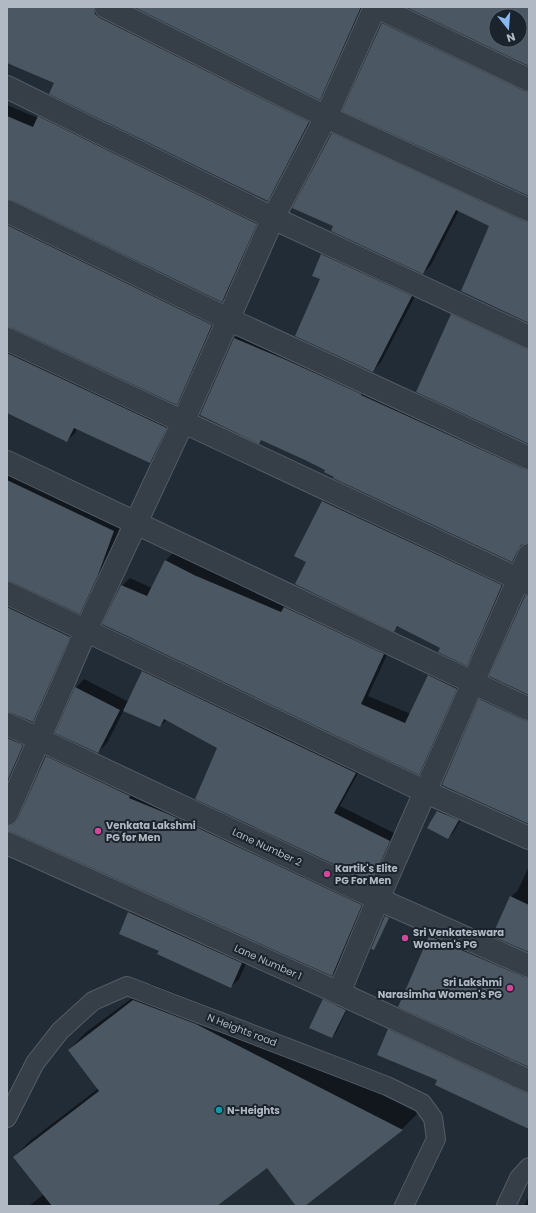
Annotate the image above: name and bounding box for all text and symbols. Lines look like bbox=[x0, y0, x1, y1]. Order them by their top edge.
north arrow bbox=[488, 8, 528, 48]
text: N bbox=[505, 29, 517, 46]
place label: Venkata Lakshmi PG for Men bbox=[106, 818, 196, 845]
street label: Lane Number 2 bbox=[230, 824, 304, 870]
marker: Venkata Lakshmi PG for Men bbox=[93, 826, 103, 836]
place label: Kartik's Elite PG For Men bbox=[335, 861, 398, 888]
marker: Kartik's Elite PG For Men bbox=[322, 869, 332, 879]
place label: Sri Venkateswara Women's PG bbox=[413, 925, 504, 952]
marker: Sri Venkateswara Women's PG bbox=[400, 933, 410, 943]
street label: Lane Number 1 bbox=[232, 940, 304, 984]
place label: Sri Lakshmi Narasimha Women's PG bbox=[378, 975, 502, 1002]
marker: Sri Lakshmi Narasimha Women's PG bbox=[505, 983, 515, 993]
street label: N Heights road bbox=[205, 1010, 279, 1050]
place label: N-Heights bbox=[227, 1103, 280, 1118]
marker: N-Heights bbox=[214, 1105, 224, 1115]

